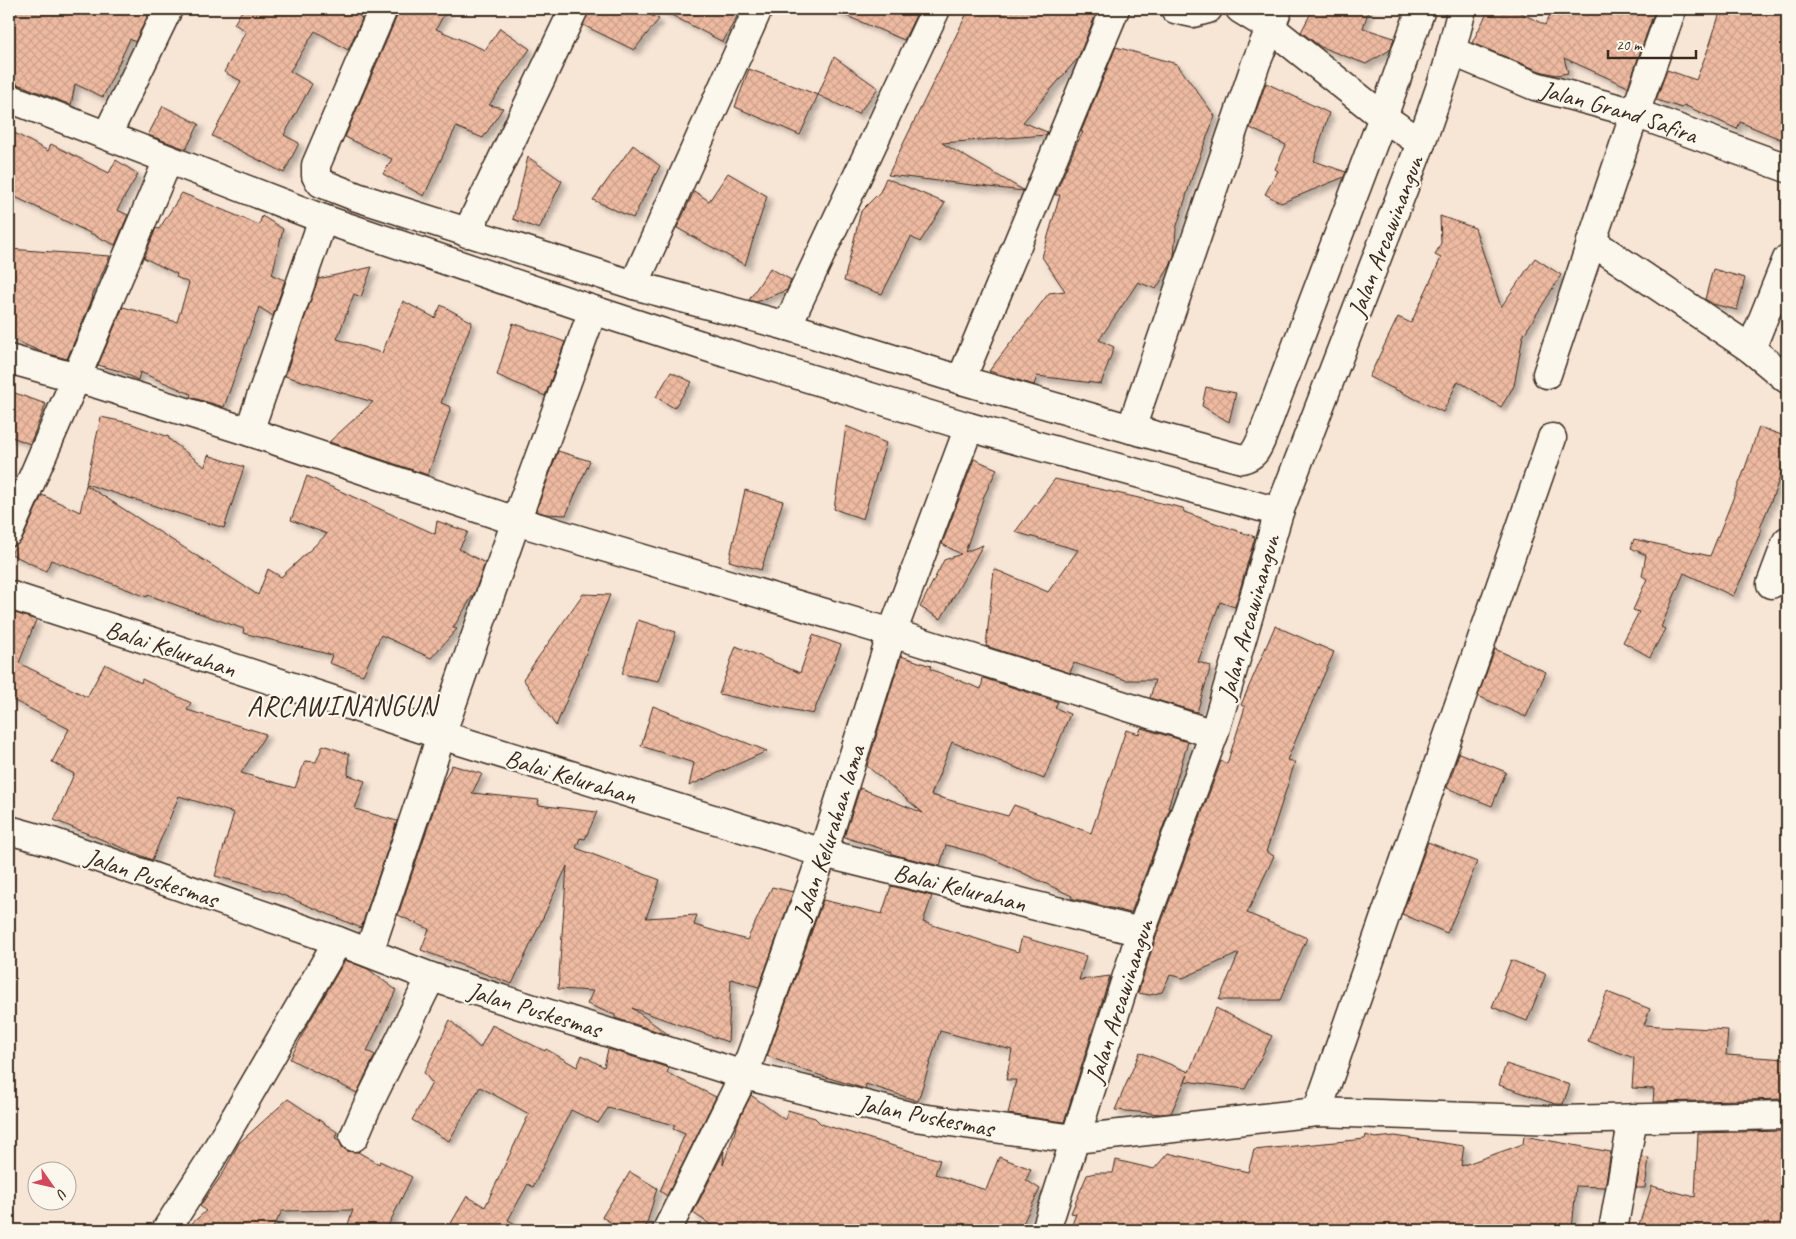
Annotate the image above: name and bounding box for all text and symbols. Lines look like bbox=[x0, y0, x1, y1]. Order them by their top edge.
scale bar bbox=[1608, 28, 1696, 60]
text: 20 m bbox=[1616, 36, 1643, 55]
street label: Jalan Grand Safira bbox=[1536, 73, 1703, 152]
street label: Jalan Arcawinangun bbox=[1340, 150, 1432, 322]
street label: Jalan Arcawinangun bbox=[1210, 529, 1288, 704]
street label: Balai Kelurahan bbox=[101, 613, 241, 685]
district label: ARCAWINANGUN bbox=[247, 688, 440, 723]
street label: Jalan Kelurahan lama bbox=[785, 740, 873, 925]
street label: Balai Kelurahan bbox=[501, 742, 641, 812]
street label: Jalan Puskesmas bbox=[81, 840, 224, 916]
street label: Balai Kelurahan bbox=[890, 856, 1030, 920]
street label: Jalan Arcawinangun bbox=[1078, 914, 1162, 1088]
street label: Jalan Puskesmas bbox=[463, 974, 607, 1046]
street label: Jalan Puskesmas bbox=[854, 1087, 999, 1145]
north arrow bbox=[28, 1162, 78, 1212]
text: U bbox=[52, 1185, 71, 1203]

